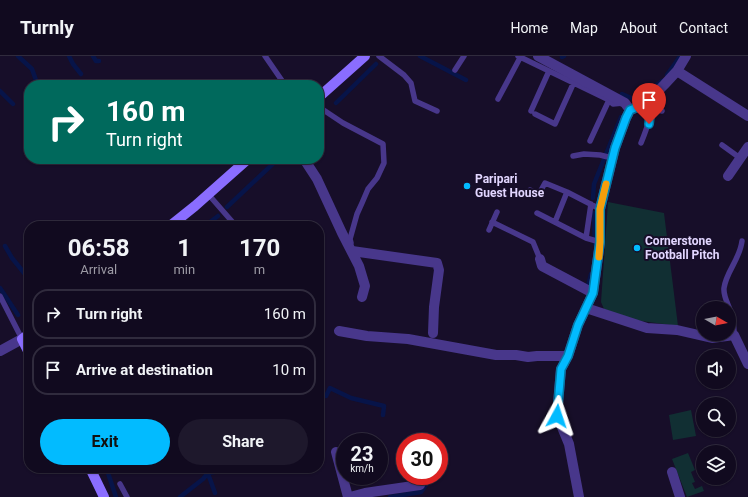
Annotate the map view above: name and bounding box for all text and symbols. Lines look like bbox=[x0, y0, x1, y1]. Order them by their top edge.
text: Turnly bbox=[20, 16, 74, 39]
text: Home bbox=[510, 20, 548, 36]
text: Map bbox=[570, 20, 598, 36]
text: About bbox=[620, 20, 657, 36]
text: Contact bbox=[679, 20, 728, 36]
pin bbox=[632, 83, 666, 124]
icon: arrive bbox=[638, 89, 660, 111]
text: 160 m bbox=[106, 95, 185, 128]
icon: right bbox=[40, 96, 92, 148]
text: Turn right bbox=[106, 129, 183, 150]
place label: Paripari Guest House bbox=[475, 172, 545, 200]
marker: Paripari Guest House bbox=[462, 181, 472, 191]
text: 06:58 bbox=[68, 234, 130, 262]
text: 1 bbox=[177, 234, 191, 262]
text: 170 bbox=[239, 234, 280, 262]
place label: Cornerstone Football Pitch bbox=[645, 234, 720, 262]
marker: Cornerstone Football Pitch bbox=[632, 243, 642, 253]
text: Arrival bbox=[80, 262, 117, 277]
text: min bbox=[173, 262, 195, 277]
text: m bbox=[254, 262, 265, 277]
north arrow bbox=[696, 301, 736, 341]
map controls bbox=[696, 301, 736, 485]
icon: right bbox=[42, 303, 64, 325]
text: Turn right bbox=[76, 305, 142, 323]
text: 160 m bbox=[264, 305, 306, 323]
button: sound bbox=[696, 349, 736, 389]
icon: arrive bbox=[42, 359, 64, 381]
text: Arrive at destination bbox=[76, 361, 213, 379]
text: 10 m bbox=[272, 361, 306, 379]
position arrow bbox=[536, 395, 578, 437]
button: search bbox=[696, 397, 736, 437]
button: Exit bbox=[40, 419, 170, 465]
button: Share bbox=[178, 419, 308, 465]
speed limit sign: 30 bbox=[396, 433, 448, 485]
text: 23 bbox=[351, 442, 373, 466]
button: layers bbox=[696, 445, 736, 485]
text: km/h bbox=[350, 463, 374, 474]

